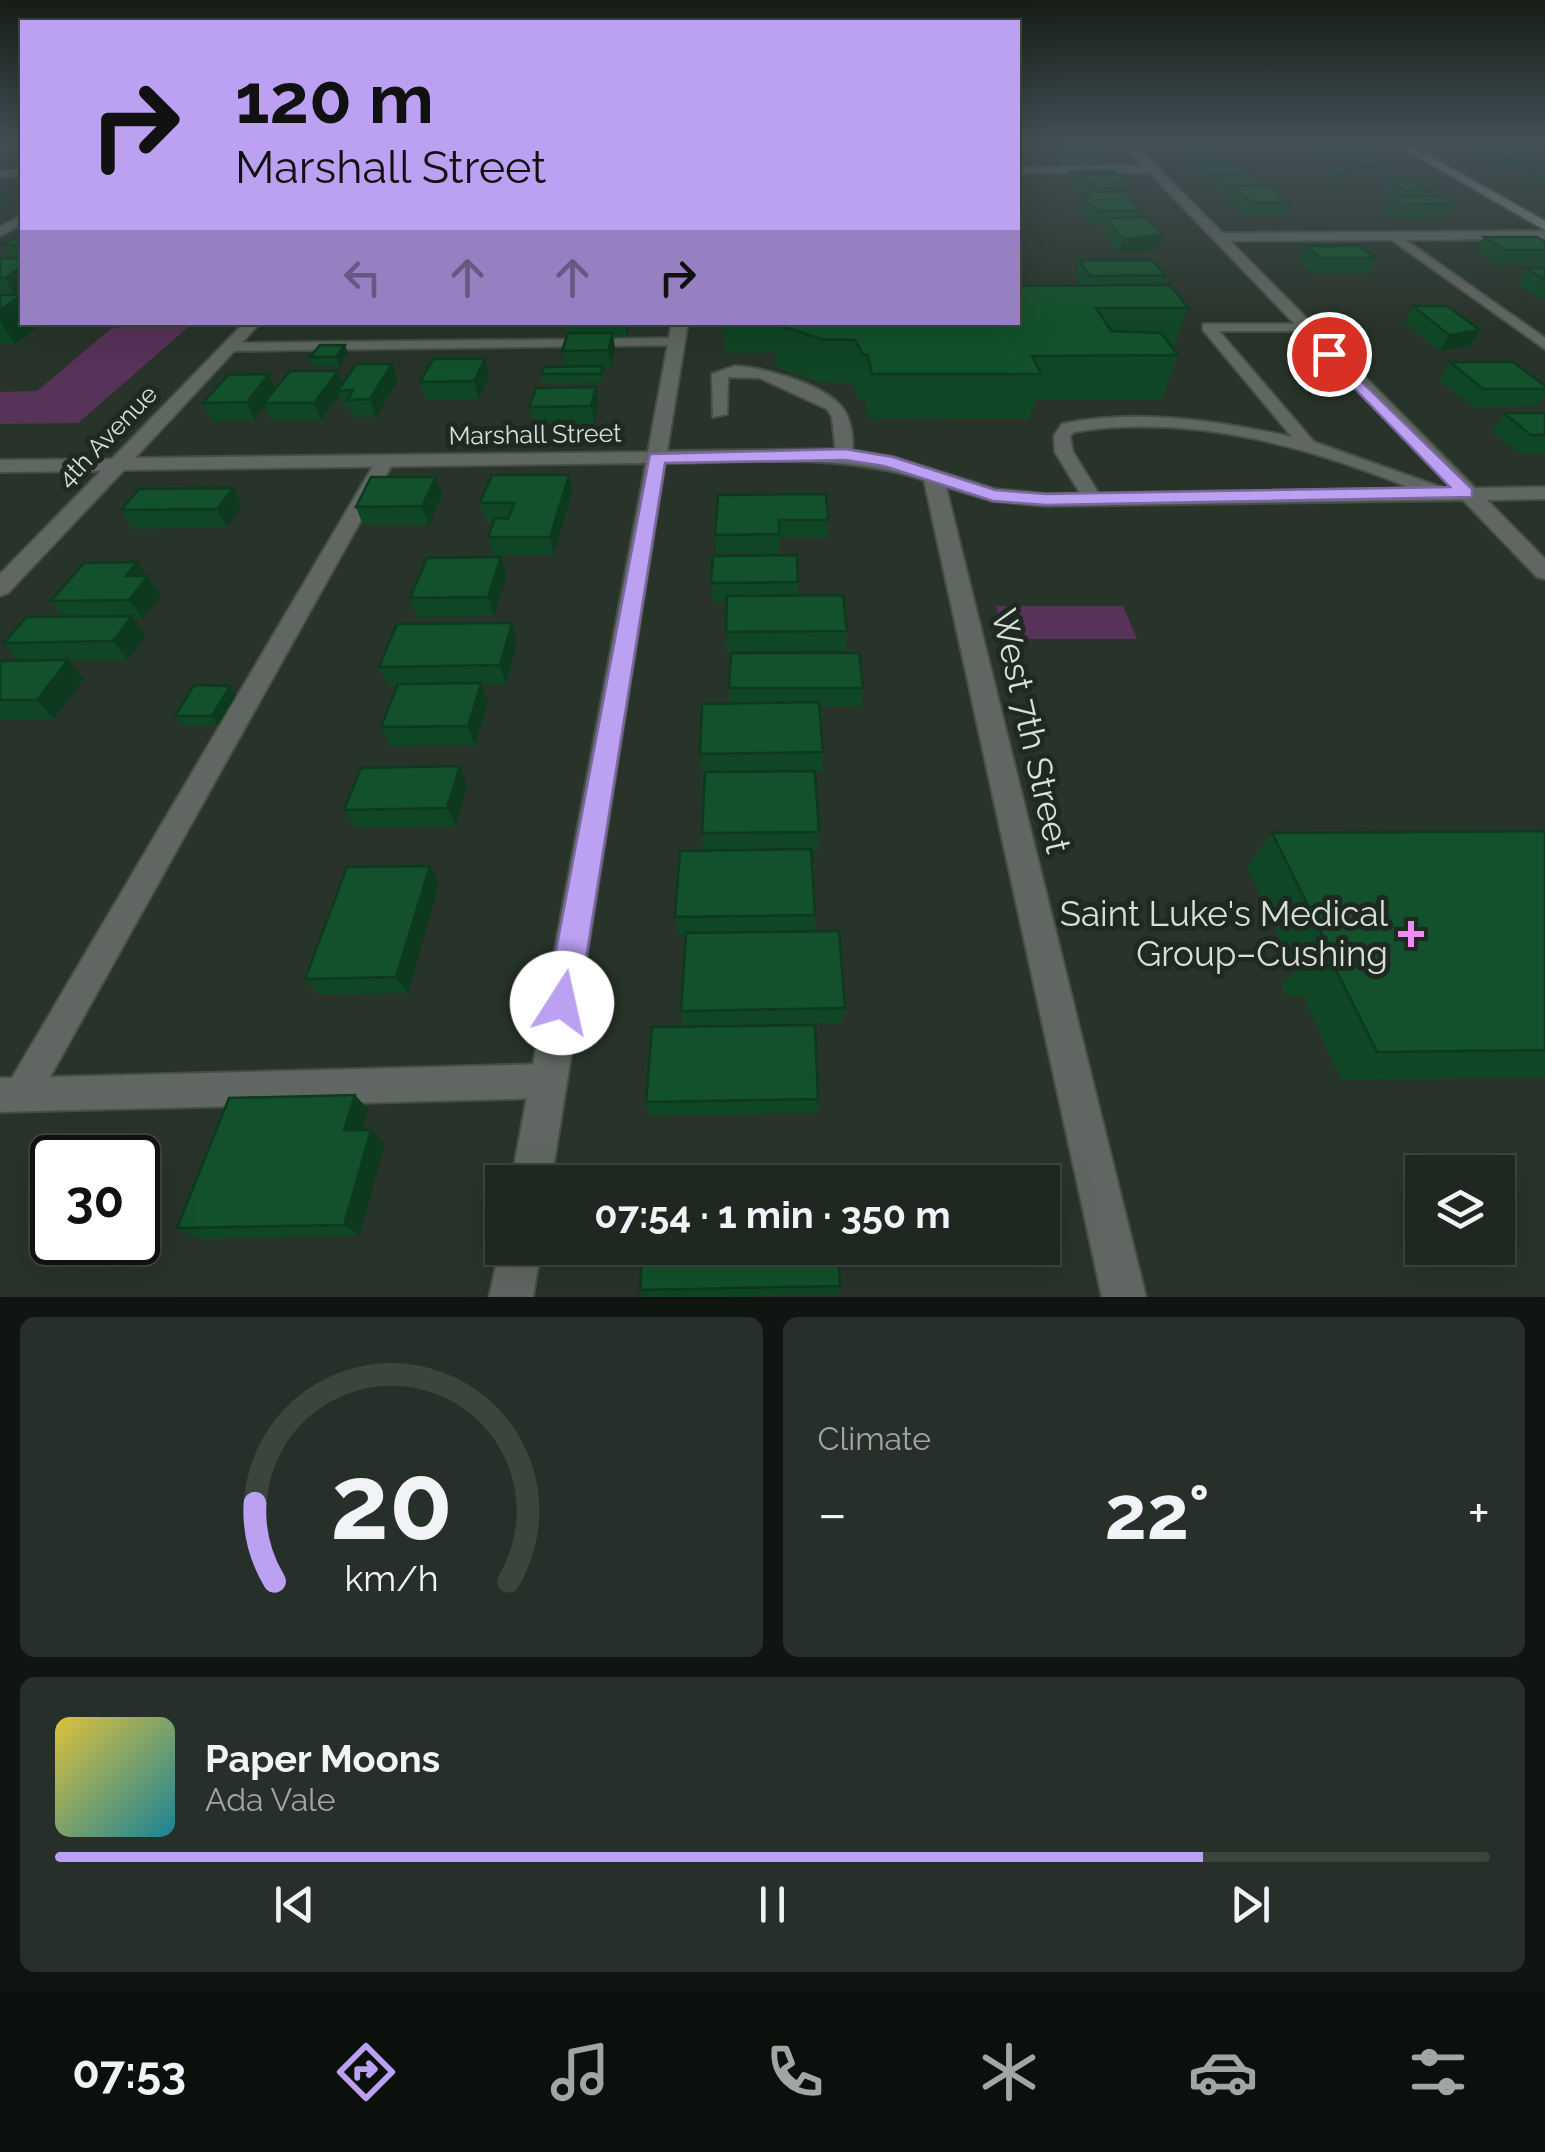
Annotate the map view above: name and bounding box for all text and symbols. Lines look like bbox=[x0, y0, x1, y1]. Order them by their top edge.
text: 120 m bbox=[235, 57, 434, 139]
icon: right bbox=[70, 60, 200, 190]
text: Marshall Street bbox=[235, 141, 546, 194]
icon: left bbox=[335, 250, 390, 305]
icon: ahead bbox=[440, 250, 495, 305]
icon: ahead bbox=[545, 250, 600, 305]
icon: right bbox=[650, 250, 705, 305]
pin bbox=[1287, 312, 1372, 397]
icon: arrive bbox=[1302, 327, 1357, 382]
street label: 4th Avenue bbox=[51, 379, 163, 493]
street label: Marshall Street bbox=[448, 417, 622, 451]
street label: West 7th Street bbox=[983, 605, 1080, 857]
place label: Saint Luke's Medical Group–Cushing bbox=[1060, 893, 1388, 974]
marker: Saint Luke's Medical Group–Cushing bbox=[1398, 921, 1424, 947]
position arrow bbox=[510, 951, 614, 1055]
speed limit sign: 30 bbox=[30, 1135, 160, 1265]
map controls bbox=[1405, 1155, 1515, 1265]
button: layers bbox=[1405, 1155, 1515, 1265]
text: 07:54 · 1 min · 350 m bbox=[594, 1192, 951, 1237]
text: Climate bbox=[818, 1420, 931, 1457]
text: 20 bbox=[330, 1441, 453, 1563]
text: 22° bbox=[1104, 1468, 1210, 1557]
text: − bbox=[818, 1481, 847, 1546]
text: + bbox=[1467, 1481, 1490, 1546]
text: km/h bbox=[344, 1557, 438, 1599]
text: Paper Moons bbox=[205, 1736, 440, 1781]
text: Ada Vale bbox=[205, 1781, 336, 1818]
icon: previous bbox=[267, 1877, 322, 1932]
icon: pause bbox=[745, 1877, 800, 1932]
icon: next bbox=[1223, 1877, 1278, 1932]
icon: directions bbox=[331, 2037, 401, 2107]
icon: music bbox=[545, 2037, 615, 2107]
icon: phone bbox=[760, 2037, 830, 2107]
icon: climate bbox=[974, 2037, 1044, 2107]
icon: car bbox=[1188, 2037, 1258, 2107]
icon: filters bbox=[1403, 2037, 1473, 2107]
text: 07:53 bbox=[72, 2046, 186, 2099]

